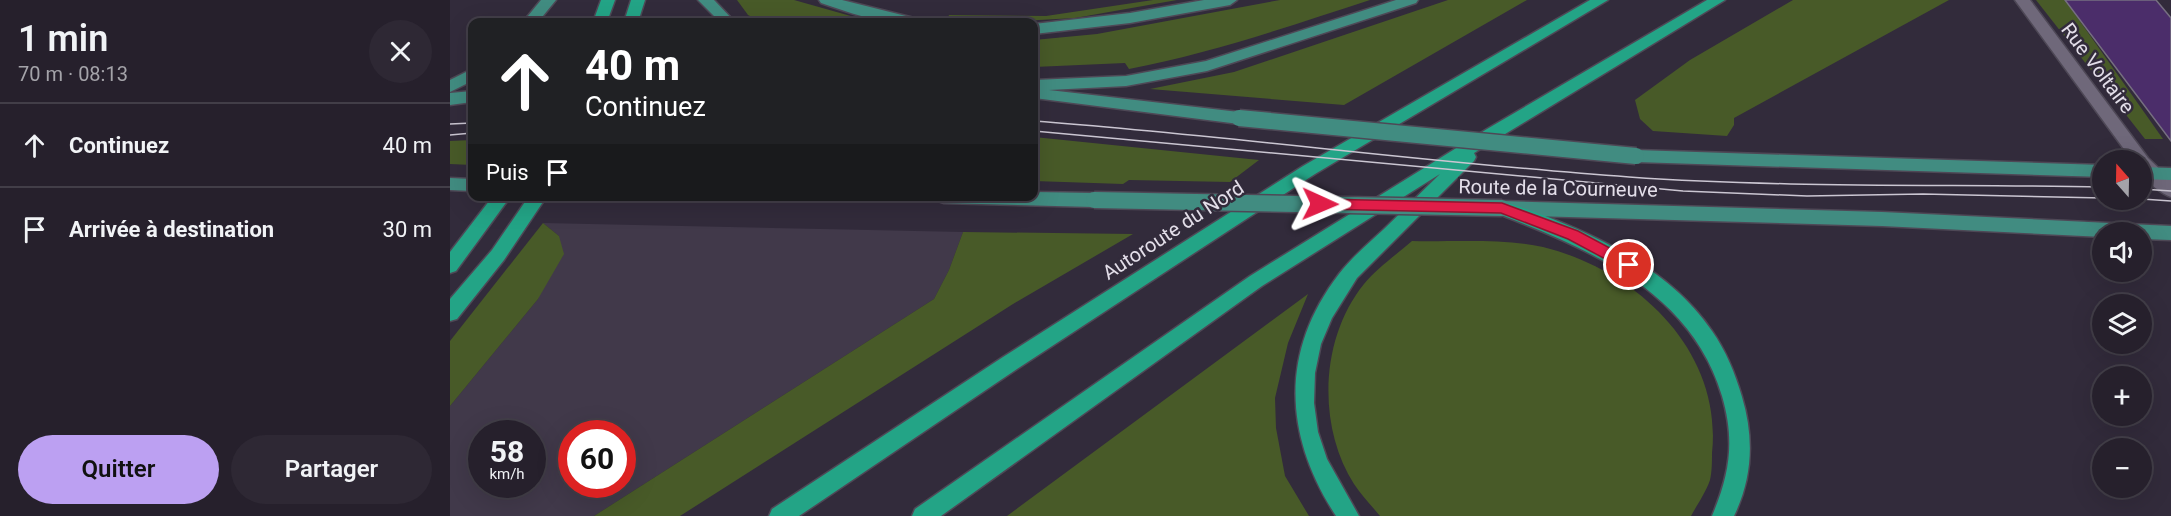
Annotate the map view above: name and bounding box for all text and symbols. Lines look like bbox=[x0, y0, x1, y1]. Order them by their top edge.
text: 1 min bbox=[18, 18, 108, 60]
street label: Rue Voltaire bbox=[2056, 18, 2140, 118]
button: close bbox=[369, 20, 432, 83]
text: 40 m bbox=[585, 41, 680, 90]
icon: ahead bbox=[486, 42, 564, 120]
text: 70 m · 08:13 bbox=[18, 62, 128, 86]
text: Continuez bbox=[585, 91, 706, 123]
icon: ahead bbox=[18, 129, 51, 162]
text: Continuez bbox=[69, 133, 169, 158]
text: 40 m bbox=[383, 133, 432, 158]
north arrow bbox=[2092, 150, 2152, 210]
map controls bbox=[2092, 150, 2152, 498]
icon: arrive bbox=[541, 156, 574, 189]
text: Puis bbox=[486, 160, 529, 185]
position arrow bbox=[1288, 172, 1352, 236]
street label: Route de la Courneuve bbox=[1458, 174, 1658, 202]
street label: Autoroute du Nord bbox=[1098, 175, 1248, 285]
icon: arrive bbox=[18, 213, 51, 246]
text: Arrivée à destination bbox=[69, 217, 274, 242]
text: 30 m bbox=[383, 217, 432, 242]
button: sound bbox=[2092, 222, 2152, 282]
pin bbox=[1603, 239, 1654, 290]
icon: arrive bbox=[1612, 248, 1645, 281]
button: layers bbox=[2092, 294, 2152, 354]
button: + bbox=[2092, 366, 2152, 426]
speed limit sign: 60 bbox=[558, 420, 636, 498]
text: 58 bbox=[490, 434, 524, 469]
button: Quitter bbox=[18, 435, 219, 504]
button: Partager bbox=[231, 435, 432, 504]
button: − bbox=[2092, 438, 2152, 498]
text: km/h bbox=[489, 465, 525, 483]

